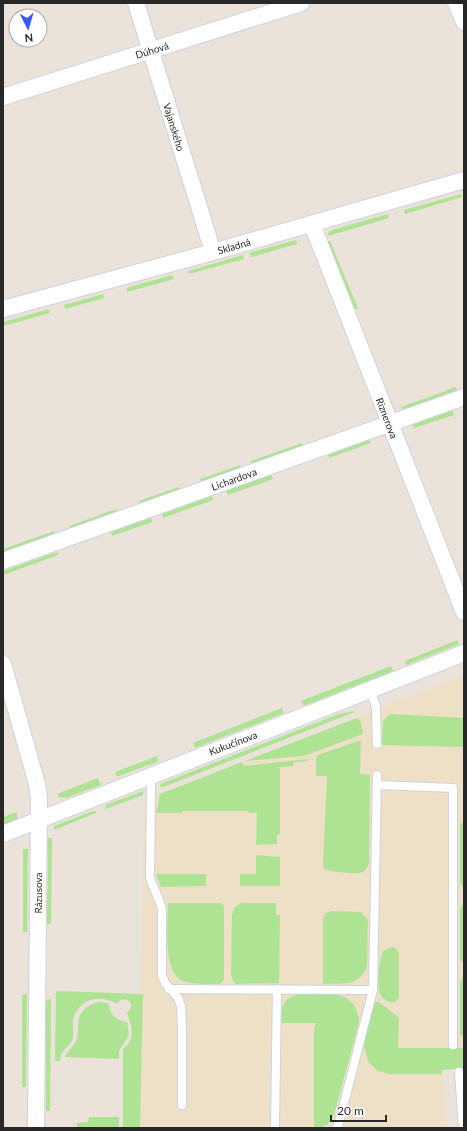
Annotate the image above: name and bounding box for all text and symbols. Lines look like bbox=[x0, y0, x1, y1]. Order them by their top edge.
north arrow bbox=[8, 8, 48, 48]
text: N bbox=[24, 32, 34, 45]
street label: Dúhová bbox=[134, 39, 170, 61]
street label: Vajanského bbox=[161, 102, 187, 153]
street label: Skladná bbox=[216, 236, 252, 256]
street label: Riznerova bbox=[374, 396, 400, 440]
street label: Lichardova bbox=[210, 465, 258, 493]
street label: Kukučínova bbox=[207, 728, 259, 758]
street label: Rázusova bbox=[32, 872, 44, 914]
scale bar bbox=[331, 1097, 386, 1123]
text: 20 m bbox=[337, 1103, 364, 1118]

